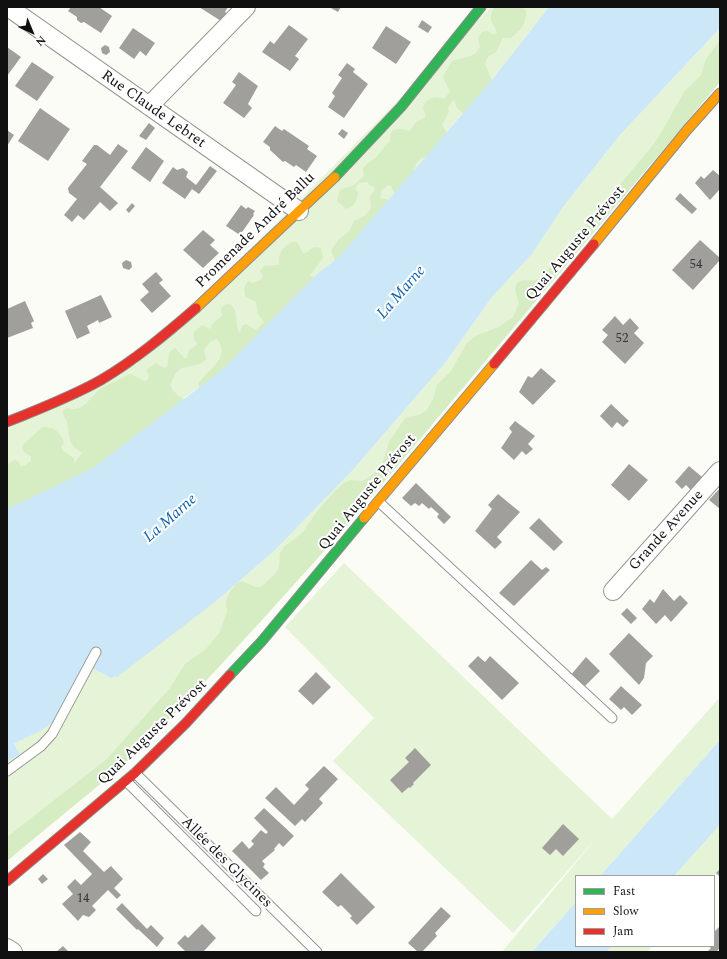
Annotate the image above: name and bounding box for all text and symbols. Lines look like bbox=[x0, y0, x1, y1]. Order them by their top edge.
north arrow bbox=[12, 12, 52, 52]
text: N bbox=[32, 32, 50, 50]
street label: Rue Claude Lebret bbox=[97, 67, 209, 153]
street label: Promenade André Ballu bbox=[193, 169, 319, 293]
street label: Quai Auguste Prévost bbox=[523, 183, 629, 305]
house number: 54 bbox=[690, 257, 702, 273]
water label: La Marne bbox=[374, 262, 430, 324]
house number: 52 bbox=[616, 331, 628, 347]
street label: Quai Auguste Prévost bbox=[316, 431, 420, 555]
street label: Grande Avenue bbox=[626, 487, 708, 575]
water label: La Marne bbox=[140, 491, 202, 547]
street label: Quai Auguste Prévost bbox=[95, 676, 211, 790]
street label: Allée des Glycines bbox=[177, 814, 275, 912]
legend bbox=[575, 875, 715, 947]
text: Fast bbox=[613, 882, 635, 901]
house number: 14 bbox=[77, 891, 89, 907]
text: Slow bbox=[613, 902, 638, 921]
text: Jam bbox=[613, 922, 634, 941]

